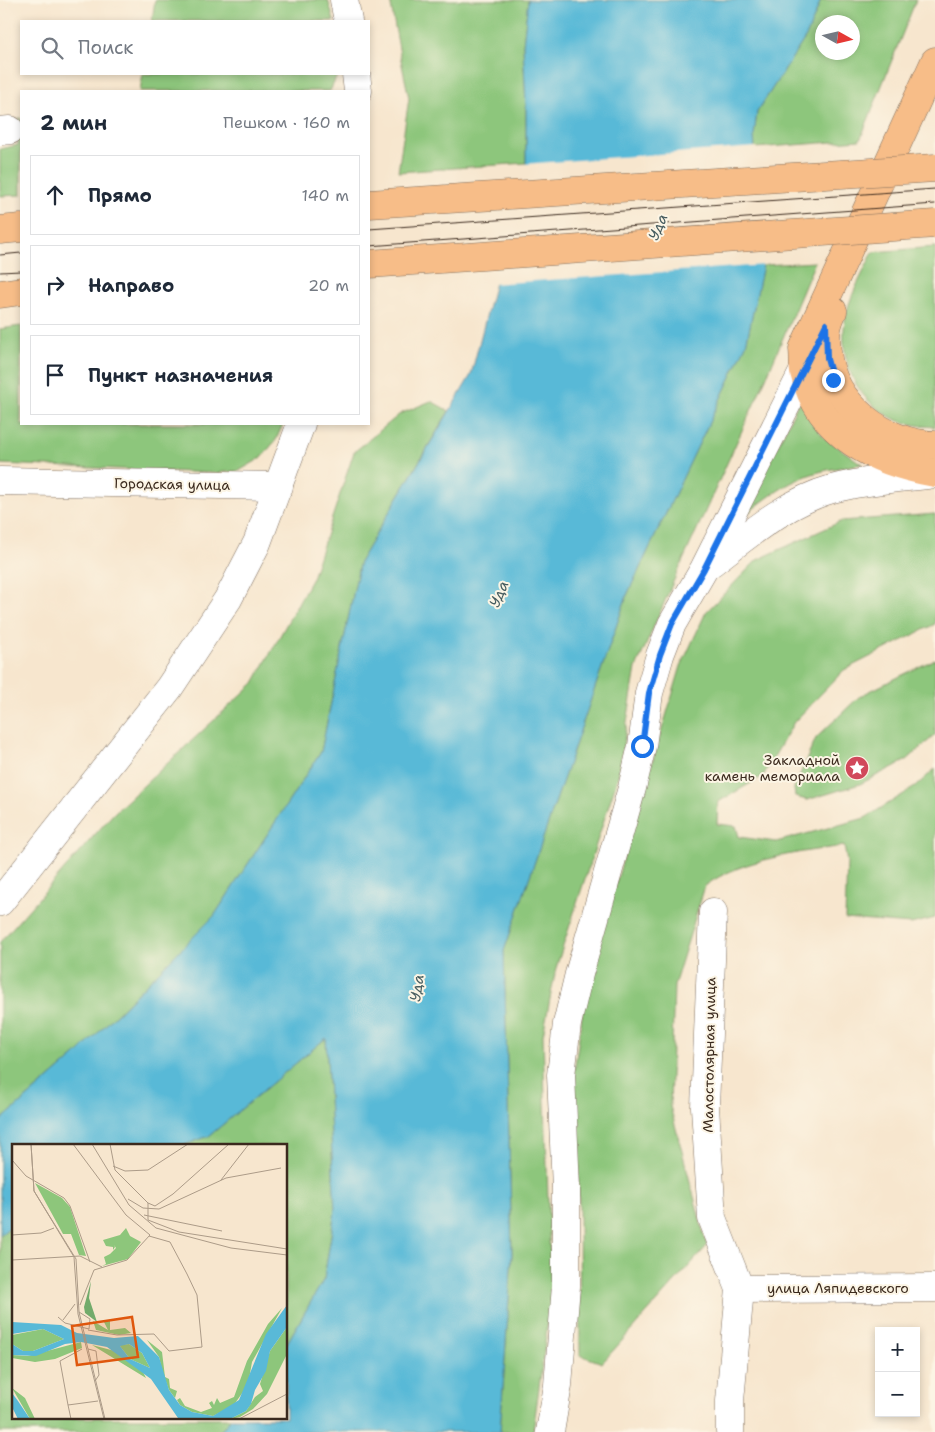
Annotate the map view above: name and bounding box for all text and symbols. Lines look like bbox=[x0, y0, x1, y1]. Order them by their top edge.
north arrow bbox=[815, 15, 860, 60]
search box bbox=[20, 20, 370, 75]
icon: search bbox=[38, 34, 66, 62]
text: Поиск bbox=[78, 35, 133, 60]
text: 2 мин bbox=[40, 109, 107, 137]
text: Пешком · 160 m bbox=[223, 112, 350, 133]
icon: ahead bbox=[41, 181, 69, 209]
text: Прямо bbox=[88, 183, 152, 208]
text: 140 m bbox=[302, 185, 349, 206]
water label: Уда bbox=[643, 211, 673, 243]
icon: right bbox=[41, 271, 69, 299]
text: Направо bbox=[88, 273, 174, 298]
text: 20 m bbox=[308, 275, 349, 296]
icon: arrive bbox=[41, 361, 69, 389]
text: Пункт назначения bbox=[88, 363, 273, 388]
route end bbox=[822, 369, 845, 392]
street label: Городская улица bbox=[114, 474, 230, 494]
water label: Уда bbox=[484, 578, 514, 610]
route start bbox=[631, 735, 654, 758]
place label: Закладной камень мемориала bbox=[705, 751, 840, 785]
place icon: Закладной камень мемориала bbox=[844, 755, 870, 781]
water label: Уда bbox=[405, 973, 429, 1003]
street label: Малостолярная улица bbox=[699, 977, 719, 1133]
inset map bbox=[12, 1144, 288, 1420]
street label: улица Ляпидевского bbox=[767, 1279, 909, 1297]
map controls bbox=[875, 1327, 920, 1417]
button: + bbox=[875, 1327, 920, 1372]
button: − bbox=[875, 1372, 920, 1417]

